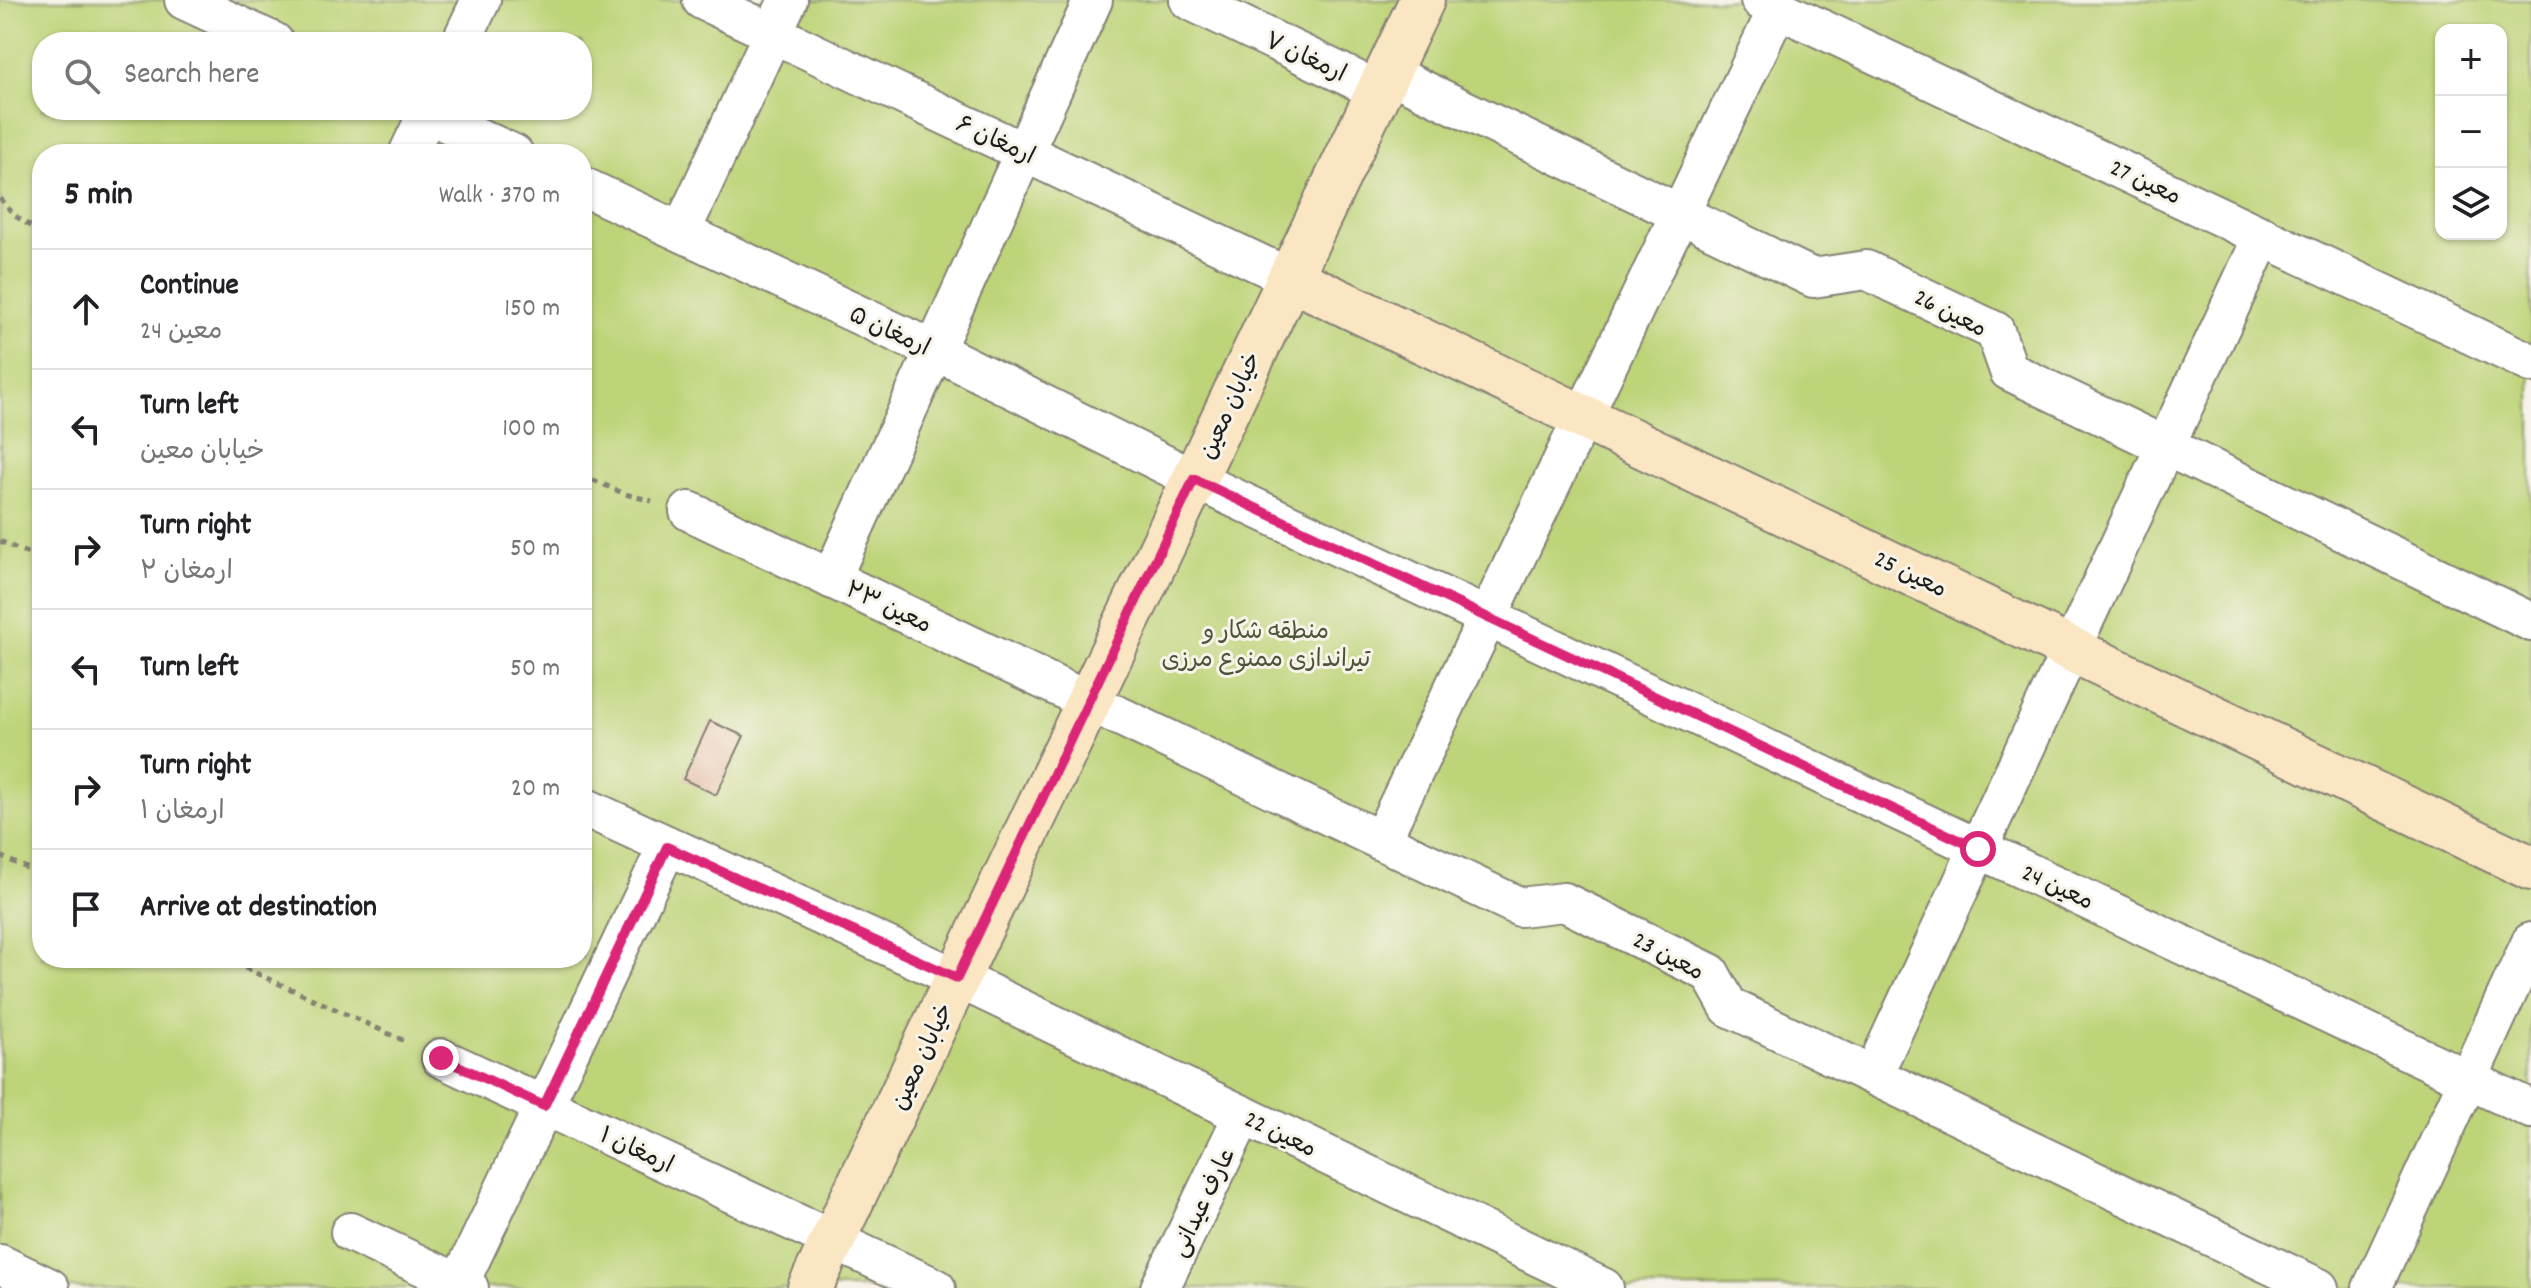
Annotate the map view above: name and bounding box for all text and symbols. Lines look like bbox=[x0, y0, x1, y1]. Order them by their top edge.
map controls bbox=[2435, 24, 2507, 240]
button: + bbox=[2435, 24, 2507, 96]
street label: ارمغان ۷ bbox=[1258, 25, 1351, 92]
search box bbox=[32, 32, 592, 120]
icon: search bbox=[60, 54, 104, 98]
text: Search here bbox=[124, 55, 260, 98]
button: − bbox=[2435, 96, 2507, 168]
street label: ارمغان ۶ bbox=[949, 109, 1040, 175]
street label: معین 27 bbox=[2103, 152, 2186, 215]
button: layers bbox=[2435, 168, 2507, 240]
text: 5 min bbox=[64, 172, 133, 221]
text: Walk · 370 m bbox=[439, 178, 560, 215]
text: Continue bbox=[140, 266, 239, 309]
street label: معین 26 bbox=[1907, 282, 1992, 347]
icon: ahead bbox=[64, 287, 108, 331]
text: 150 m bbox=[504, 291, 560, 328]
street label: ارمغان ۵ bbox=[843, 299, 935, 366]
text: معین 24 bbox=[140, 314, 222, 351]
street label: خیابان معین bbox=[1192, 347, 1271, 466]
text: Turn left bbox=[140, 386, 239, 429]
icon: left bbox=[64, 407, 108, 451]
text: 100 m bbox=[502, 411, 560, 448]
text: خیابان معین bbox=[140, 434, 265, 471]
text: Turn right bbox=[140, 506, 251, 549]
icon: right bbox=[64, 527, 108, 571]
text: 50 m bbox=[510, 531, 560, 568]
street label: معین 25 bbox=[1868, 543, 1952, 608]
text: ارمغان ۲ bbox=[140, 554, 233, 591]
street label: معین ۲۳ bbox=[839, 574, 936, 643]
park label: منطقه شکار و تیراندازی ممنوع مرزی bbox=[1161, 616, 1372, 678]
icon: left bbox=[64, 647, 108, 691]
text: Turn left bbox=[140, 648, 239, 691]
text: 50 m bbox=[510, 651, 560, 688]
text: Turn right bbox=[140, 746, 251, 789]
icon: right bbox=[64, 767, 108, 811]
text: 20 m bbox=[511, 771, 560, 808]
text: ارمغان ۱ bbox=[140, 794, 225, 831]
route start bbox=[1960, 831, 1996, 867]
street label: معین 24 bbox=[2015, 857, 2098, 920]
icon: arrive bbox=[64, 887, 108, 931]
text: Arrive at destination bbox=[140, 888, 377, 931]
street label: معین 23 bbox=[1626, 925, 1709, 991]
street label: خیابان معین bbox=[884, 998, 963, 1117]
route end bbox=[423, 1040, 459, 1076]
street label: معین 22 bbox=[1238, 1104, 1322, 1168]
street label: ارمغان ۱ bbox=[593, 1120, 678, 1184]
street label: عارف عیدانی bbox=[1164, 1143, 1246, 1264]

